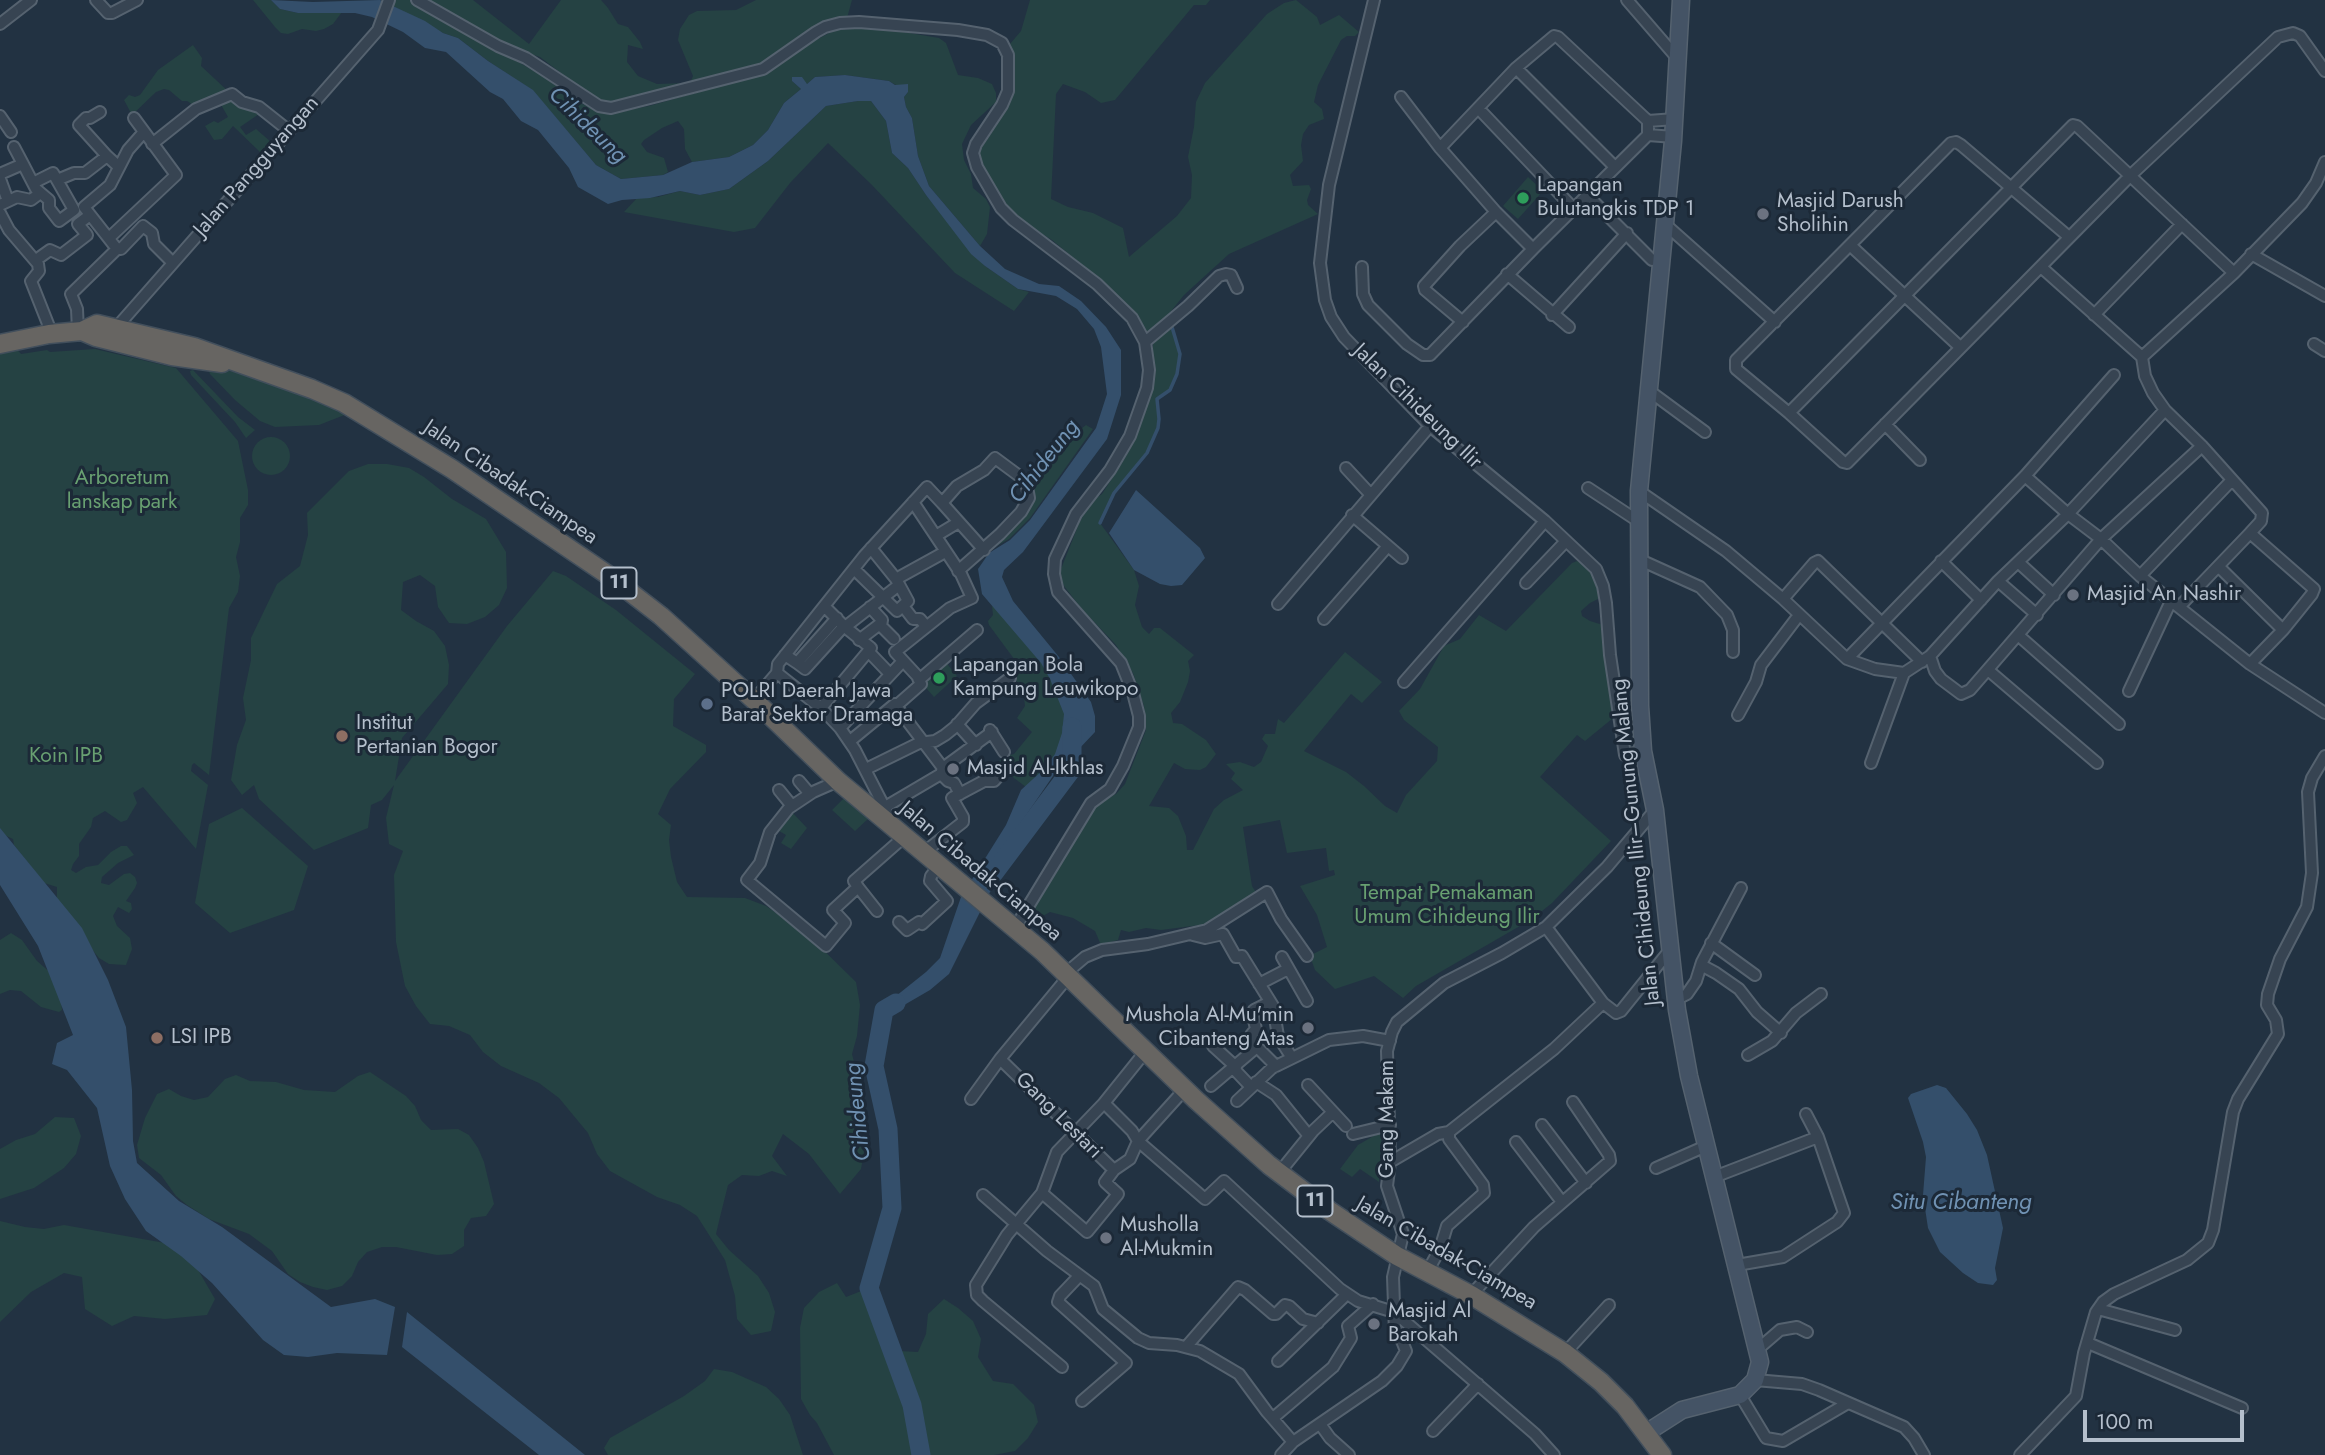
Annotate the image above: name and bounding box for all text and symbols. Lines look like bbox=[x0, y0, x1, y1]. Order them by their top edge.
water label: Cihideung bbox=[542, 82, 632, 170]
street label: Jalan Pangguyangan bbox=[189, 92, 325, 242]
place label: Lapangan Bulutangkis TDP 1 bbox=[1537, 173, 1694, 223]
place label: Masjid Darush Sholihin bbox=[1777, 189, 1904, 239]
marker: Lapangan Bulutangkis TDP 1 bbox=[1515, 190, 1531, 206]
marker: Masjid Darush Sholihin bbox=[1755, 206, 1771, 222]
street label: Jalan Cihideung Ilir bbox=[1347, 339, 1487, 475]
street label: Jalan Cibadak-Ciampea bbox=[418, 415, 602, 551]
water label: Cihideung bbox=[1004, 415, 1086, 509]
park label: Arboretum lanskap park bbox=[67, 466, 177, 516]
road number: 11 bbox=[602, 568, 636, 598]
place label: Masjid An Nashir bbox=[2087, 582, 2241, 608]
marker: Masjid An Nashir bbox=[2065, 587, 2081, 603]
place label: Lapangan Bola Kampung Leuwikopo bbox=[953, 653, 1138, 703]
marker: Lapangan Bola Kampung Leuwikopo bbox=[931, 670, 947, 686]
street label: Jalan Cihideung Ilir–Gunung Malang bbox=[1607, 677, 1667, 1007]
place label: POLRI Daerah Jawa Barat Sektor Dramaga bbox=[721, 679, 913, 729]
marker: POLRI Daerah Jawa Barat Sektor Dramaga bbox=[699, 696, 715, 712]
place label: Institut Pertanian Bogor bbox=[356, 711, 498, 761]
marker: Institut Pertanian Bogor bbox=[334, 728, 350, 744]
park label: Koin IPB bbox=[29, 744, 103, 770]
place label: Masjid Al-Ikhlas bbox=[967, 756, 1103, 782]
marker: Masjid Al-Ikhlas bbox=[945, 761, 961, 777]
street label: Jalan Cibadak-Ciampea bbox=[894, 797, 1066, 947]
park label: Tempat Pemakaman Umum Cihideung Ilir bbox=[1354, 881, 1540, 931]
place label: Mushola Al-Mu'min Cibanteng Atas bbox=[1125, 1003, 1294, 1053]
marker: Mushola Al-Mu'min Cibanteng Atas bbox=[1300, 1020, 1316, 1036]
place label: LSI IPB bbox=[171, 1025, 232, 1051]
marker: LSI IPB bbox=[149, 1030, 165, 1046]
street label: Gang Makam bbox=[1375, 1060, 1401, 1178]
water label: Cihideung bbox=[840, 1061, 878, 1163]
street label: Gang Lestari bbox=[1009, 1067, 1107, 1165]
road number: 11 bbox=[1298, 1186, 1332, 1217]
water label: Situ Cibanteng bbox=[1890, 1189, 2032, 1217]
street label: Jalan Cibadak-Ciampea bbox=[1351, 1192, 1541, 1316]
place label: Musholla Al-Mukmin bbox=[1120, 1213, 1213, 1263]
marker: Musholla Al-Mukmin bbox=[1098, 1230, 1114, 1246]
place label: Masjid Al Barokah bbox=[1388, 1299, 1471, 1349]
marker: Masjid Al Barokah bbox=[1366, 1316, 1382, 1332]
scale bar bbox=[2087, 1396, 2248, 1440]
text: 100 m bbox=[2096, 1407, 2153, 1437]

